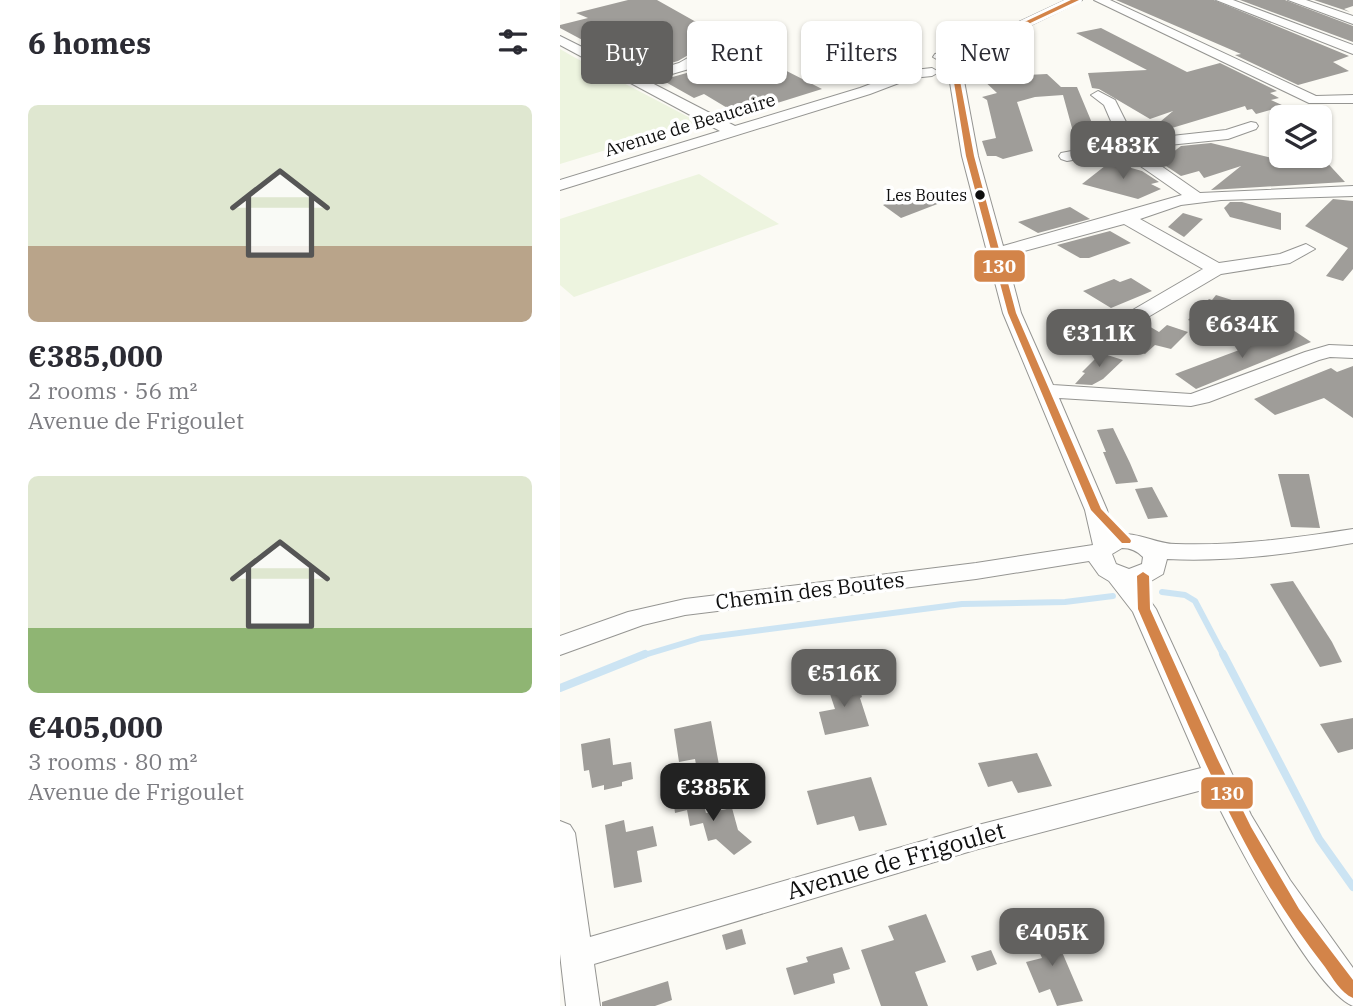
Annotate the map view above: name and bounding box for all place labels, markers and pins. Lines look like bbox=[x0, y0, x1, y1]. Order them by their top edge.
pin: €483K bbox=[1074, 122, 1172, 181]
place label: Les Boutes bbox=[886, 185, 967, 205]
marker: Les Boutes bbox=[973, 188, 987, 202]
pin: €634K bbox=[1193, 300, 1291, 360]
pin: €311K bbox=[1050, 310, 1148, 369]
pin: €516K bbox=[795, 650, 893, 709]
pin: €385K bbox=[664, 764, 762, 823]
pin: €405K bbox=[1003, 908, 1101, 968]

